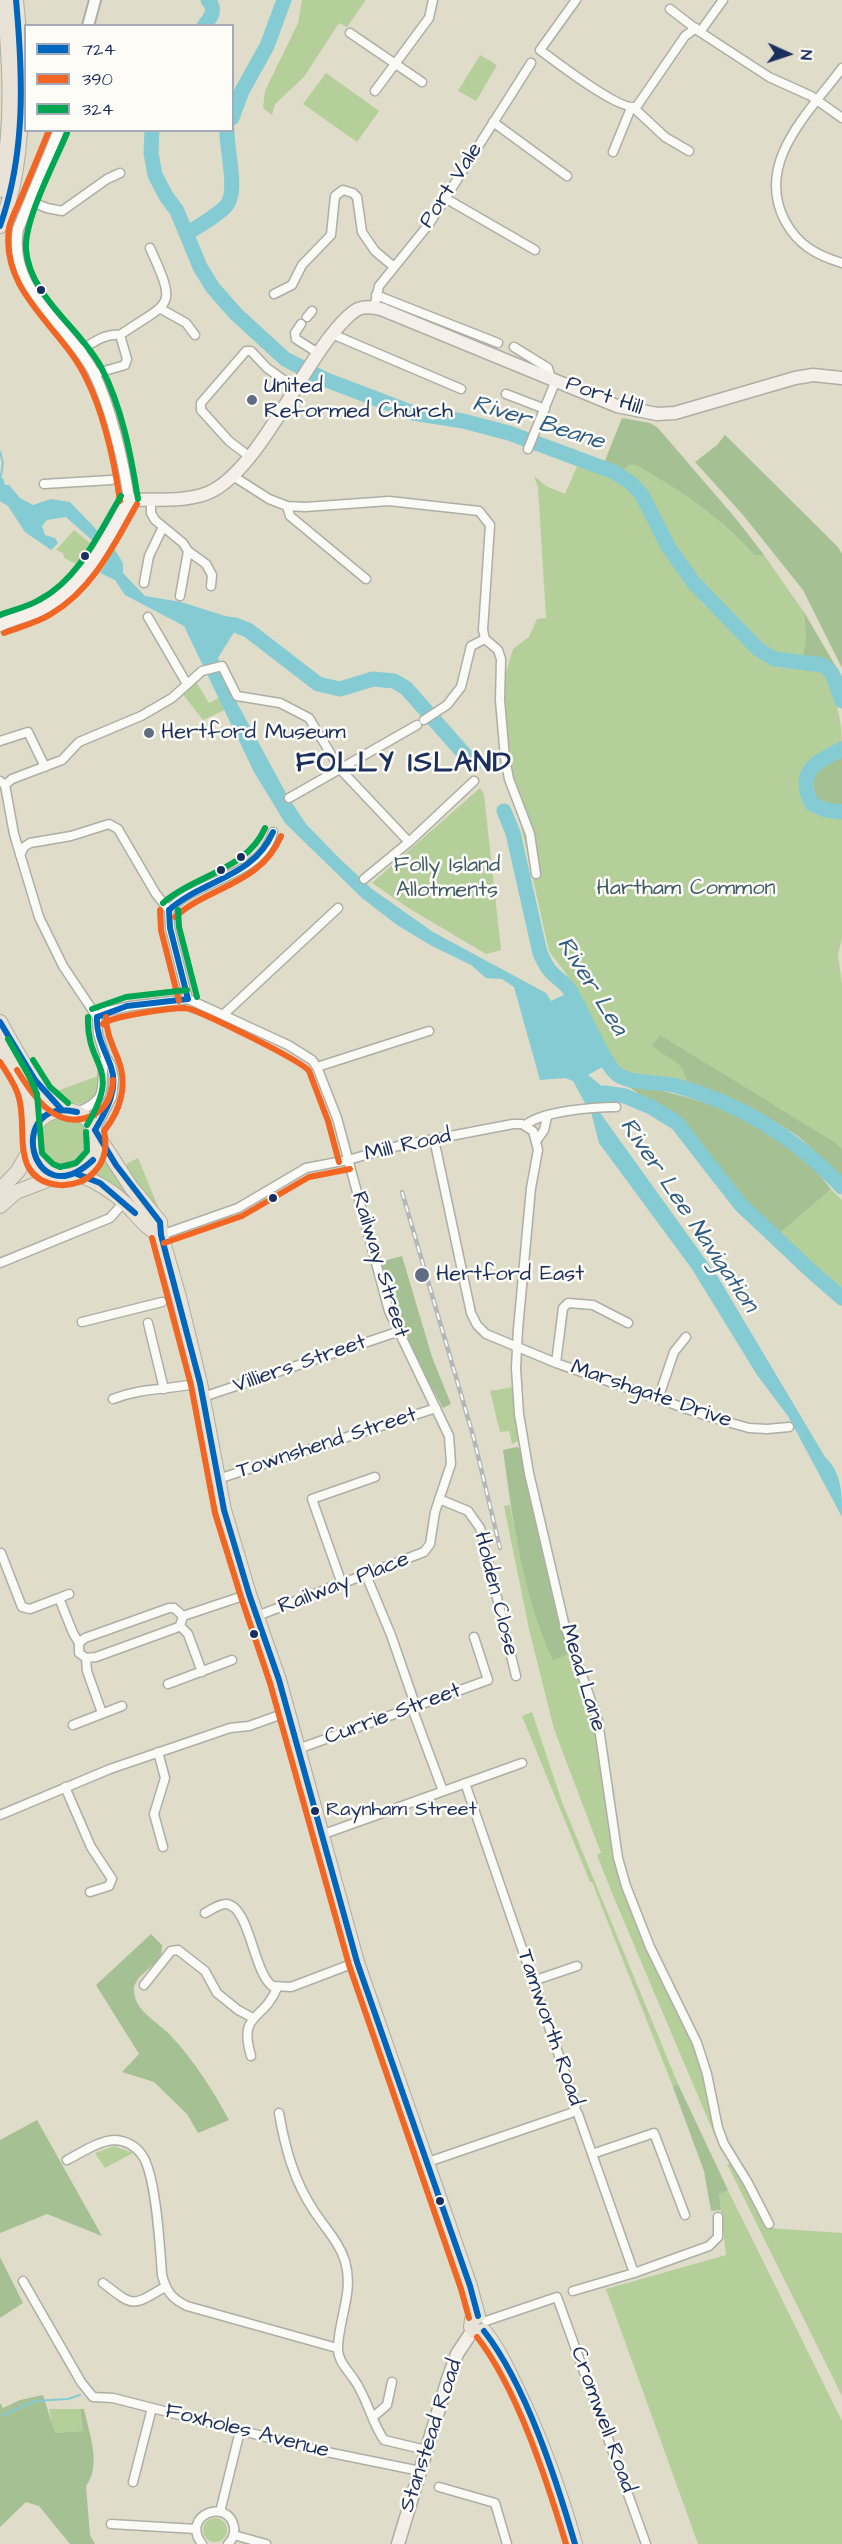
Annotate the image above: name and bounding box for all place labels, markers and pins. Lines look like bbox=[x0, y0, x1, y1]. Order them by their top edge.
unlabelled marker bbox=[35, 284, 47, 296]
place label: United Reformed Church bbox=[264, 374, 453, 426]
marker: United Reformed Church bbox=[245, 393, 259, 407]
unlabelled marker bbox=[79, 550, 91, 562]
place label: Hertford Museum bbox=[161, 720, 346, 746]
marker: Hertford Museum bbox=[142, 726, 156, 740]
unlabelled marker bbox=[235, 851, 247, 863]
unlabelled marker bbox=[215, 864, 227, 876]
unlabelled marker bbox=[267, 1192, 279, 1204]
place label: Hertford East bbox=[436, 1262, 584, 1288]
marker: Hertford East bbox=[413, 1266, 431, 1284]
unlabelled marker bbox=[248, 1628, 260, 1640]
place label: Raynham Street bbox=[326, 1799, 477, 1823]
marker: Raynham Street bbox=[309, 1805, 321, 1817]
unlabelled marker bbox=[434, 2195, 446, 2207]

